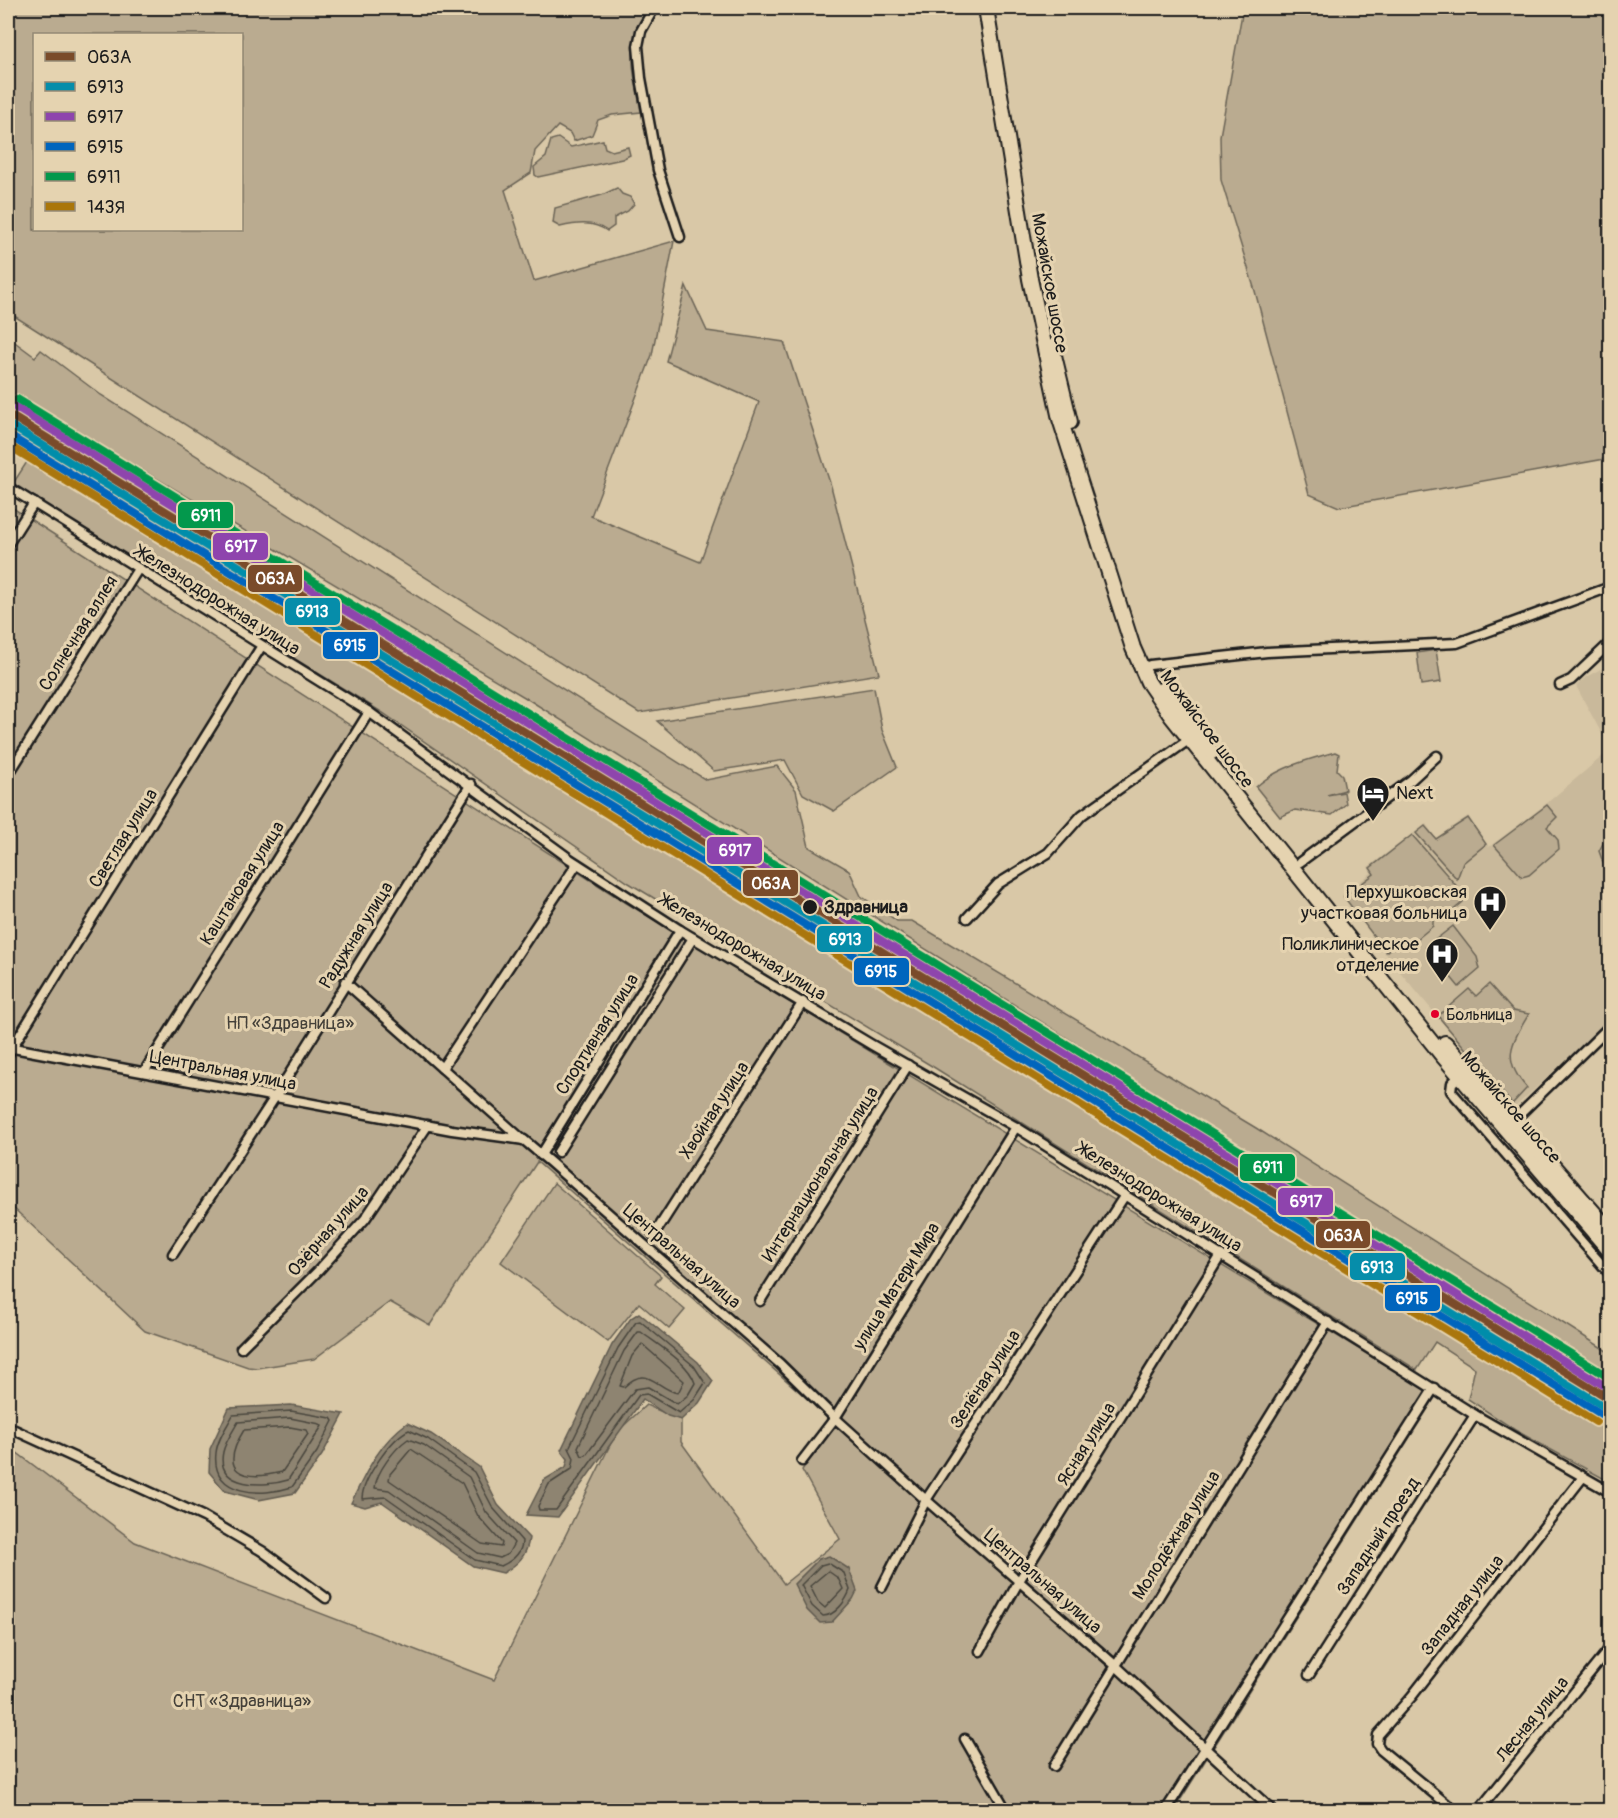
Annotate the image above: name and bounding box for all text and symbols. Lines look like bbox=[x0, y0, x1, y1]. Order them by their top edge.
legend bbox=[33, 33, 243, 231]
text: 063А bbox=[87, 46, 132, 69]
text: 6913 bbox=[87, 76, 124, 99]
text: 6917 bbox=[87, 106, 124, 129]
text: 6915 bbox=[87, 136, 124, 159]
text: 6911 bbox=[87, 166, 121, 189]
text: 143Я bbox=[87, 196, 125, 219]
street label: Можайское шоссе bbox=[1026, 211, 1073, 355]
line badge: 6911 bbox=[177, 501, 234, 529]
text: 6911 bbox=[191, 506, 221, 526]
line badge: 6917 bbox=[212, 532, 269, 561]
text: 6917 bbox=[225, 537, 258, 557]
street label: Железнодорожная улица bbox=[129, 539, 304, 661]
line badge: 063А bbox=[247, 564, 303, 593]
text: 063А bbox=[255, 569, 295, 589]
street label: Солнечная аллея bbox=[34, 571, 123, 695]
line badge: 6913 bbox=[284, 597, 341, 626]
text: 6913 bbox=[296, 602, 328, 622]
line badge: 6915 bbox=[322, 631, 379, 660]
text: 6915 bbox=[334, 636, 367, 656]
street label: Можайское шоссе bbox=[1155, 666, 1258, 793]
hotel icon: Next bbox=[1355, 775, 1391, 822]
place label: Next bbox=[1396, 782, 1434, 805]
street label: Светлая улица bbox=[84, 784, 163, 892]
street label: Каштановая улица bbox=[195, 817, 290, 950]
line badge: 6917 bbox=[706, 836, 763, 865]
text: 6917 bbox=[719, 841, 752, 861]
line badge: 063А bbox=[742, 869, 799, 897]
text: 063А bbox=[751, 874, 791, 894]
street label: Радужная улица bbox=[314, 877, 398, 993]
place label: Перхушковская участковая больница bbox=[1300, 881, 1467, 925]
hospital icon: Перхушковская участковая больница bbox=[1472, 884, 1508, 931]
street label: Железнодорожная улица bbox=[653, 887, 830, 1006]
place label: Здравница bbox=[824, 896, 909, 919]
marker: Здравница bbox=[801, 898, 819, 916]
line badge: 6913 bbox=[816, 925, 873, 953]
text: 6913 bbox=[829, 930, 861, 950]
place label: Поликлиническое отделение bbox=[1282, 933, 1419, 977]
hospital icon: Поликлиническое отделение bbox=[1424, 936, 1460, 983]
line badge: 6915 bbox=[853, 957, 910, 986]
text: 6915 bbox=[865, 962, 898, 982]
street label: Спортивная улица bbox=[551, 969, 644, 1099]
place label: Больница bbox=[1446, 1005, 1513, 1025]
marker: Больница bbox=[1429, 1008, 1441, 1020]
park label: НП «Здравница» bbox=[226, 1012, 354, 1035]
street label: Центральная улица bbox=[148, 1045, 298, 1096]
street label: Можайское шоссе bbox=[1455, 1046, 1566, 1168]
street label: Хвойная улица bbox=[674, 1057, 754, 1163]
street label: Интернациональная улица bbox=[757, 1082, 884, 1266]
street label: Железнодорожная улица bbox=[1071, 1136, 1246, 1258]
line badge: 6911 bbox=[1239, 1153, 1296, 1182]
text: 6911 bbox=[1253, 1158, 1283, 1178]
street label: Озёрная улица bbox=[283, 1181, 374, 1281]
line badge: 6917 bbox=[1277, 1187, 1334, 1216]
text: 6917 bbox=[1290, 1192, 1323, 1212]
street label: Центральная улица bbox=[618, 1199, 745, 1314]
street label: улица Матери Мира bbox=[847, 1218, 945, 1355]
line badge: 063А bbox=[1315, 1220, 1371, 1249]
text: 063А bbox=[1323, 1226, 1363, 1246]
line badge: 6913 bbox=[1349, 1252, 1406, 1281]
text: 6913 bbox=[1361, 1258, 1393, 1278]
line badge: 6915 bbox=[1384, 1284, 1441, 1312]
text: 6915 bbox=[1396, 1289, 1429, 1309]
street label: Зелёная улица bbox=[945, 1325, 1026, 1433]
street label: Ясная улица bbox=[1052, 1398, 1121, 1490]
street label: Молодёжная улица bbox=[1127, 1466, 1225, 1604]
street label: Западный проезд bbox=[1332, 1473, 1425, 1600]
street label: Центральная улица bbox=[979, 1524, 1106, 1639]
street label: Западная улица bbox=[1416, 1550, 1509, 1660]
street label: Лесная улица bbox=[1490, 1672, 1574, 1767]
park label: СНТ «Здравница» bbox=[173, 1690, 311, 1713]

